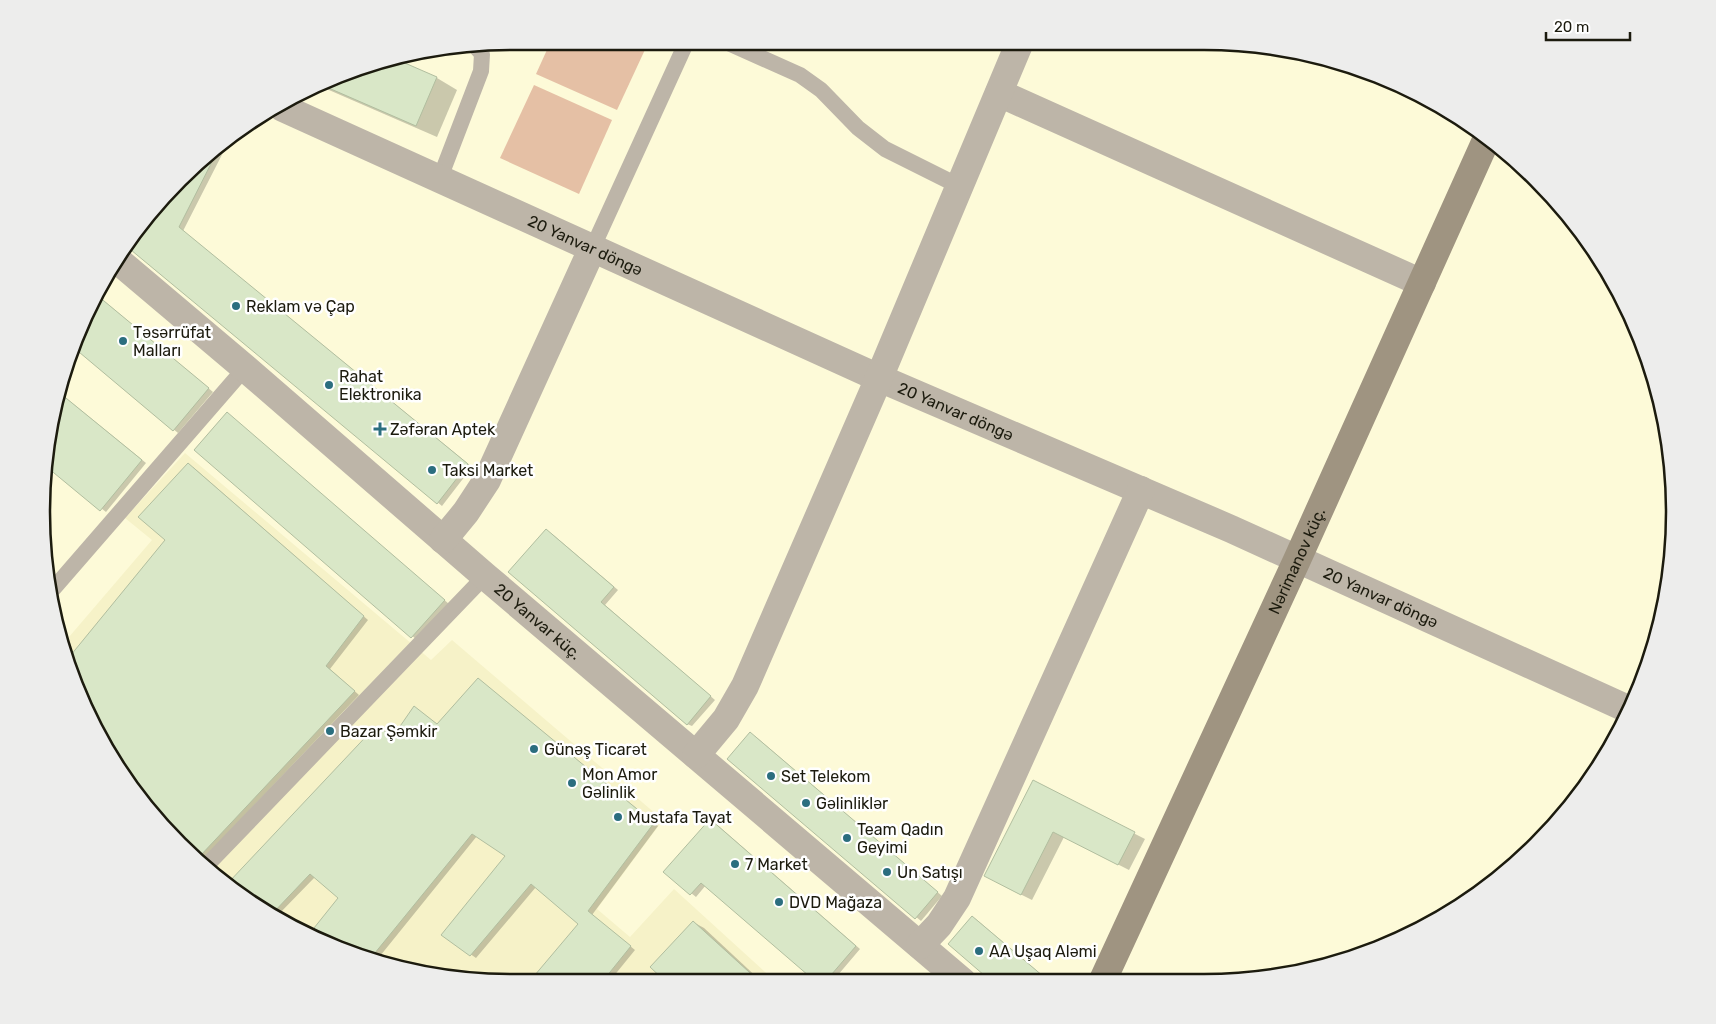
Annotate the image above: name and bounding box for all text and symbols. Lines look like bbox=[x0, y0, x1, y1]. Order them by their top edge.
scale bar bbox=[1546, 10, 1630, 42]
text: 20 m bbox=[1554, 18, 1589, 36]
street label: 20 Yanvar döngə bbox=[525, 211, 646, 279]
place label: Reklam və Çap bbox=[246, 297, 355, 316]
marker: Reklam və Çap bbox=[230, 300, 242, 312]
place label: Təsərrüfat Malları bbox=[133, 323, 211, 360]
marker: Təsərrüfat Malları bbox=[117, 335, 129, 347]
place label: Rahat Elektronika bbox=[339, 367, 422, 404]
street label: 20 Yanvar döngə bbox=[895, 378, 1017, 444]
marker: Rahat Elektronika bbox=[323, 379, 335, 391]
place label: Zəfəran Aptek bbox=[390, 420, 496, 439]
marker: Zəfəran Aptek bbox=[374, 423, 386, 435]
place label: Taksi Market bbox=[442, 461, 533, 480]
marker: Taksi Market bbox=[426, 464, 438, 476]
street label: Nərimanov küç. bbox=[1264, 505, 1329, 617]
street label: 20 Yanvar döngə bbox=[1321, 563, 1441, 631]
street label: 20 Yanvar küç. bbox=[491, 579, 585, 663]
place label: Bazar Şəmkir bbox=[340, 722, 437, 741]
marker: Bazar Şəmkir bbox=[324, 725, 336, 737]
place label: Günəş Ticarət bbox=[544, 740, 647, 759]
marker: Günəş Ticarət bbox=[528, 743, 540, 755]
place label: Mon Amor Gəlinlik bbox=[582, 765, 657, 802]
place label: Set Telekom bbox=[781, 767, 870, 786]
marker: Set Telekom bbox=[765, 770, 777, 782]
marker: Mon Amor Gəlinlik bbox=[566, 777, 578, 789]
place label: Gəlinliklər bbox=[816, 794, 888, 813]
marker: Gəlinliklər bbox=[800, 797, 812, 809]
place label: Mustafa Tayat bbox=[628, 808, 732, 827]
marker: Mustafa Tayat bbox=[612, 811, 624, 823]
place label: Team Qadın Geyimi bbox=[857, 820, 943, 857]
marker: Team Qadın Geyimi bbox=[841, 832, 853, 844]
place label: 7 Market bbox=[745, 855, 808, 874]
marker: 7 Market bbox=[729, 858, 741, 870]
place label: Un Satışı bbox=[897, 863, 963, 882]
marker: Un Satışı bbox=[881, 866, 893, 878]
place label: DVD Mağaza bbox=[789, 893, 882, 912]
marker: DVD Mağaza bbox=[773, 896, 785, 908]
place label: AA Uşaq Aləmi bbox=[989, 942, 1097, 961]
marker: AA Uşaq Aləmi bbox=[973, 945, 985, 957]

